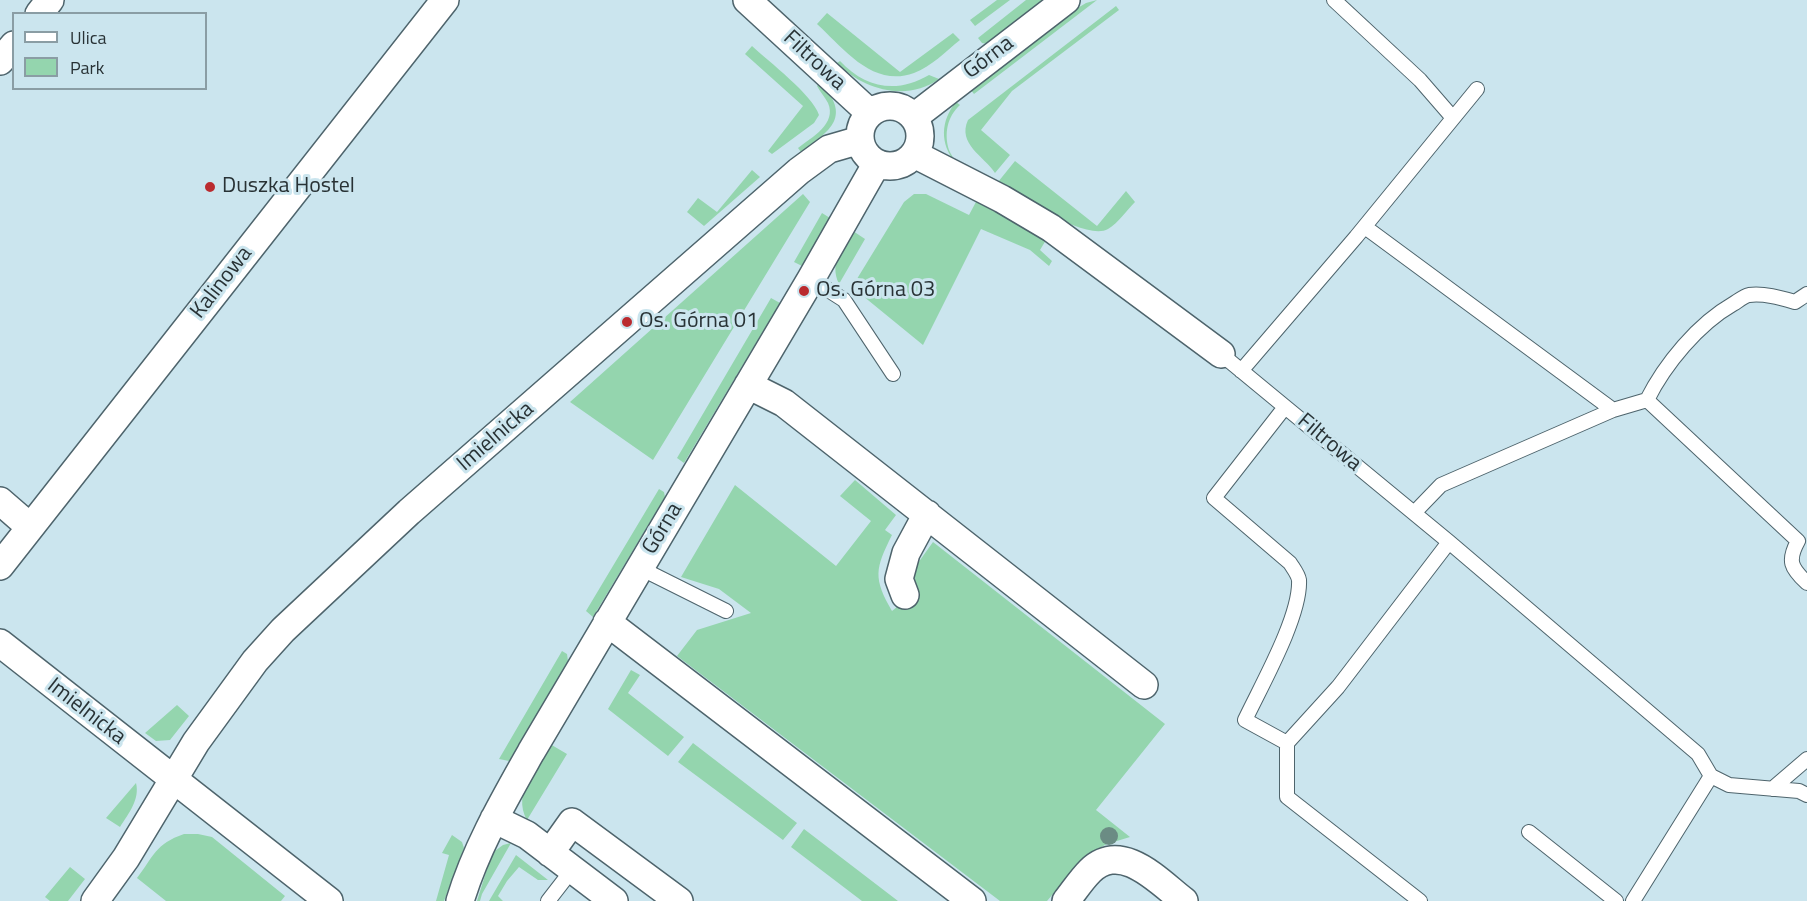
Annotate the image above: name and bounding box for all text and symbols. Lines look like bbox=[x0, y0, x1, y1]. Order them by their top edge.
legend bbox=[12, 12, 207, 90]
text: Ulica bbox=[70, 24, 107, 51]
street label: Filtrowa bbox=[777, 26, 851, 96]
street label: Górna bbox=[959, 31, 1019, 85]
text: Park bbox=[70, 54, 104, 81]
place label: Duszka Hostel bbox=[222, 174, 355, 200]
marker: Duszka Hostel bbox=[203, 180, 217, 194]
street label: Kalinowa bbox=[186, 242, 258, 324]
place label: Os. Górna 03 bbox=[816, 278, 935, 304]
marker: Os. Górna 03 bbox=[797, 284, 811, 298]
place label: Os. Górna 01 bbox=[639, 309, 758, 335]
marker: Os. Górna 01 bbox=[620, 315, 634, 329]
street label: Imielnicka bbox=[452, 397, 540, 477]
street label: Filtrowa bbox=[1291, 409, 1367, 477]
street label: Górna bbox=[637, 498, 689, 560]
street label: Imielnicka bbox=[41, 673, 131, 751]

